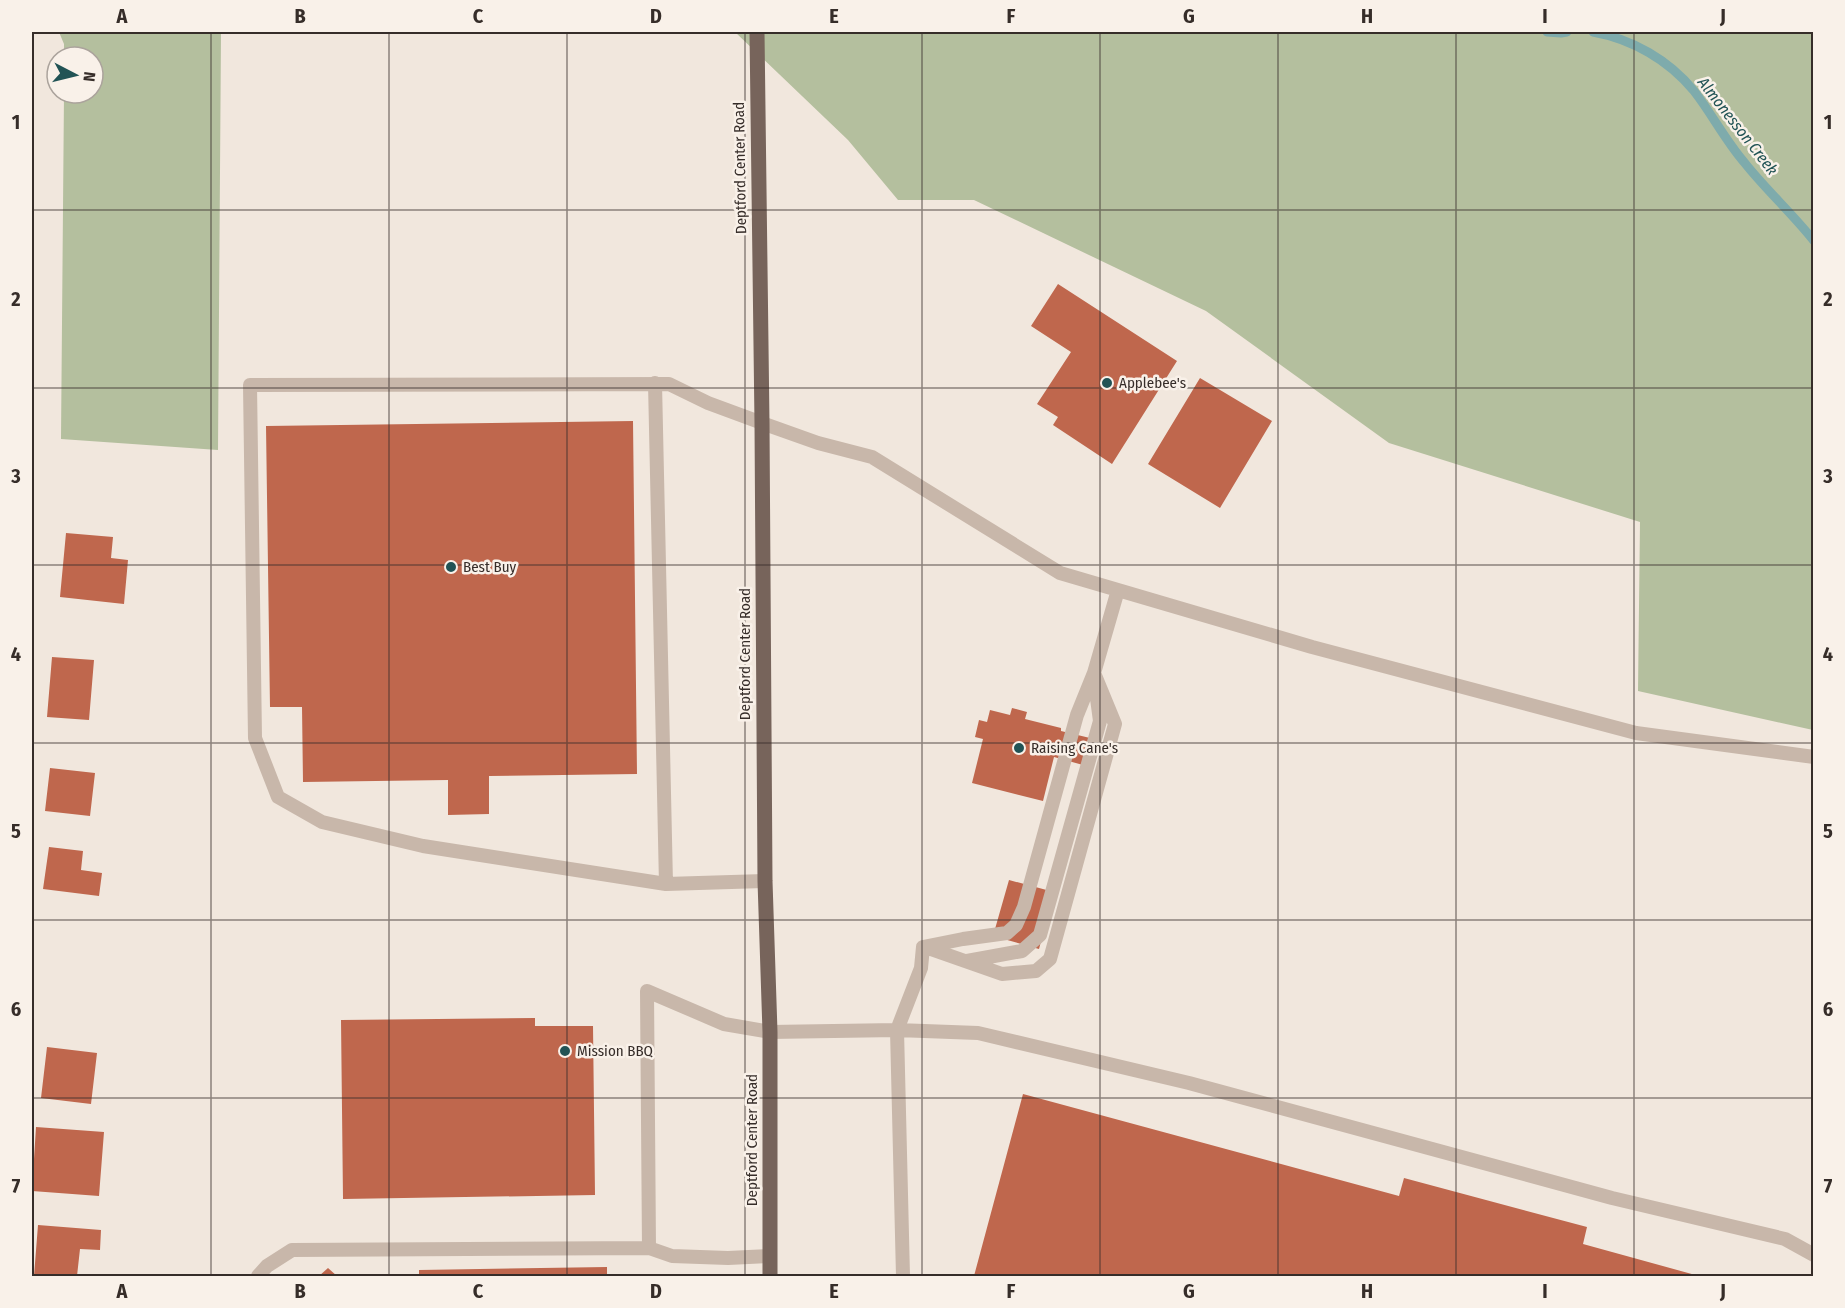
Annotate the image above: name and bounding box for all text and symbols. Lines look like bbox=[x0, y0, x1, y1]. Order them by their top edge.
text: A bbox=[116, 4, 129, 28]
text: B bbox=[294, 4, 306, 28]
text: C bbox=[473, 4, 484, 28]
text: D bbox=[650, 4, 662, 28]
text: E bbox=[829, 4, 839, 28]
text: F bbox=[1007, 4, 1016, 28]
text: G bbox=[1183, 4, 1195, 28]
text: H bbox=[1361, 4, 1373, 28]
text: I bbox=[1542, 4, 1548, 28]
text: J bbox=[1719, 4, 1726, 28]
north arrow bbox=[45, 45, 105, 105]
text: N bbox=[79, 71, 99, 83]
water label: Almonesson Creek bbox=[1693, 73, 1782, 179]
street label: Deptford Center Road bbox=[730, 102, 750, 234]
text: 1 bbox=[12, 110, 20, 134]
text: 1 bbox=[1824, 110, 1832, 134]
text: 2 bbox=[10, 287, 21, 311]
text: 2 bbox=[1822, 287, 1833, 311]
place label: Applebee's bbox=[1119, 374, 1186, 392]
marker: Applebee's bbox=[1100, 376, 1114, 390]
text: 3 bbox=[10, 464, 21, 488]
text: 3 bbox=[1822, 464, 1833, 488]
place label: Best Buy bbox=[463, 558, 517, 576]
marker: Best Buy bbox=[444, 560, 458, 574]
street label: Deptford Center Road bbox=[736, 588, 754, 720]
text: 4 bbox=[11, 642, 21, 666]
text: 4 bbox=[1823, 642, 1833, 666]
place label: Raising Cane's bbox=[1031, 739, 1118, 757]
marker: Raising Cane's bbox=[1012, 741, 1026, 755]
text: 5 bbox=[11, 819, 21, 843]
text: 5 bbox=[1823, 819, 1833, 843]
text: 6 bbox=[11, 997, 21, 1021]
text: 6 bbox=[1823, 997, 1833, 1021]
place label: Mission BBQ bbox=[577, 1042, 654, 1060]
marker: Mission BBQ bbox=[558, 1044, 572, 1058]
street label: Deptford Center Road bbox=[743, 1074, 761, 1206]
text: 7 bbox=[12, 1174, 21, 1198]
text: 7 bbox=[1824, 1174, 1833, 1198]
text: A bbox=[116, 1279, 129, 1303]
text: B bbox=[294, 1279, 306, 1303]
text: C bbox=[473, 1279, 484, 1303]
text: D bbox=[650, 1279, 662, 1303]
text: E bbox=[829, 1279, 839, 1303]
text: F bbox=[1007, 1279, 1016, 1303]
text: G bbox=[1183, 1279, 1195, 1303]
text: H bbox=[1361, 1279, 1373, 1303]
text: I bbox=[1542, 1279, 1548, 1303]
text: J bbox=[1719, 1279, 1726, 1303]

